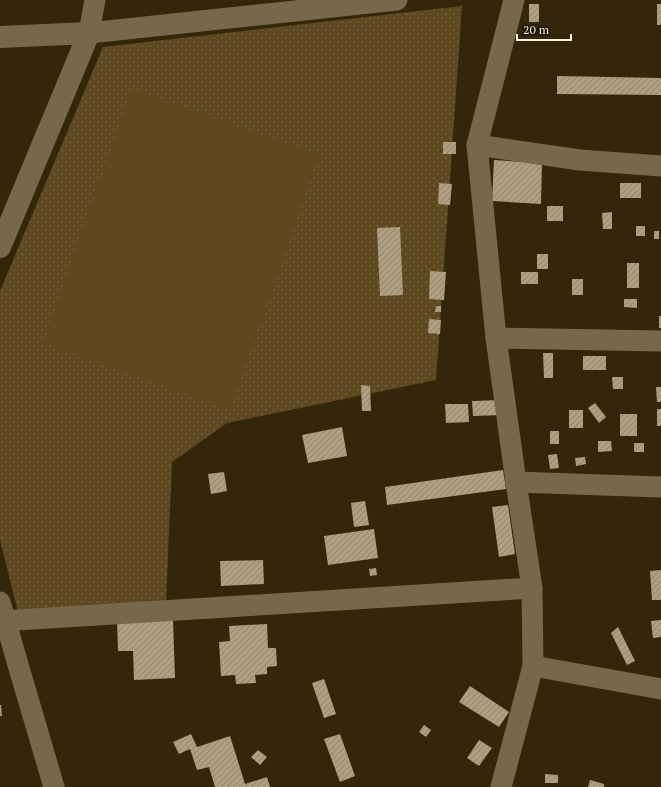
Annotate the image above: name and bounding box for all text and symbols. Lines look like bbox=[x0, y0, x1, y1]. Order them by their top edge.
scale bar bbox=[517, 16, 571, 42]
text: 20 m bbox=[523, 22, 550, 37]

